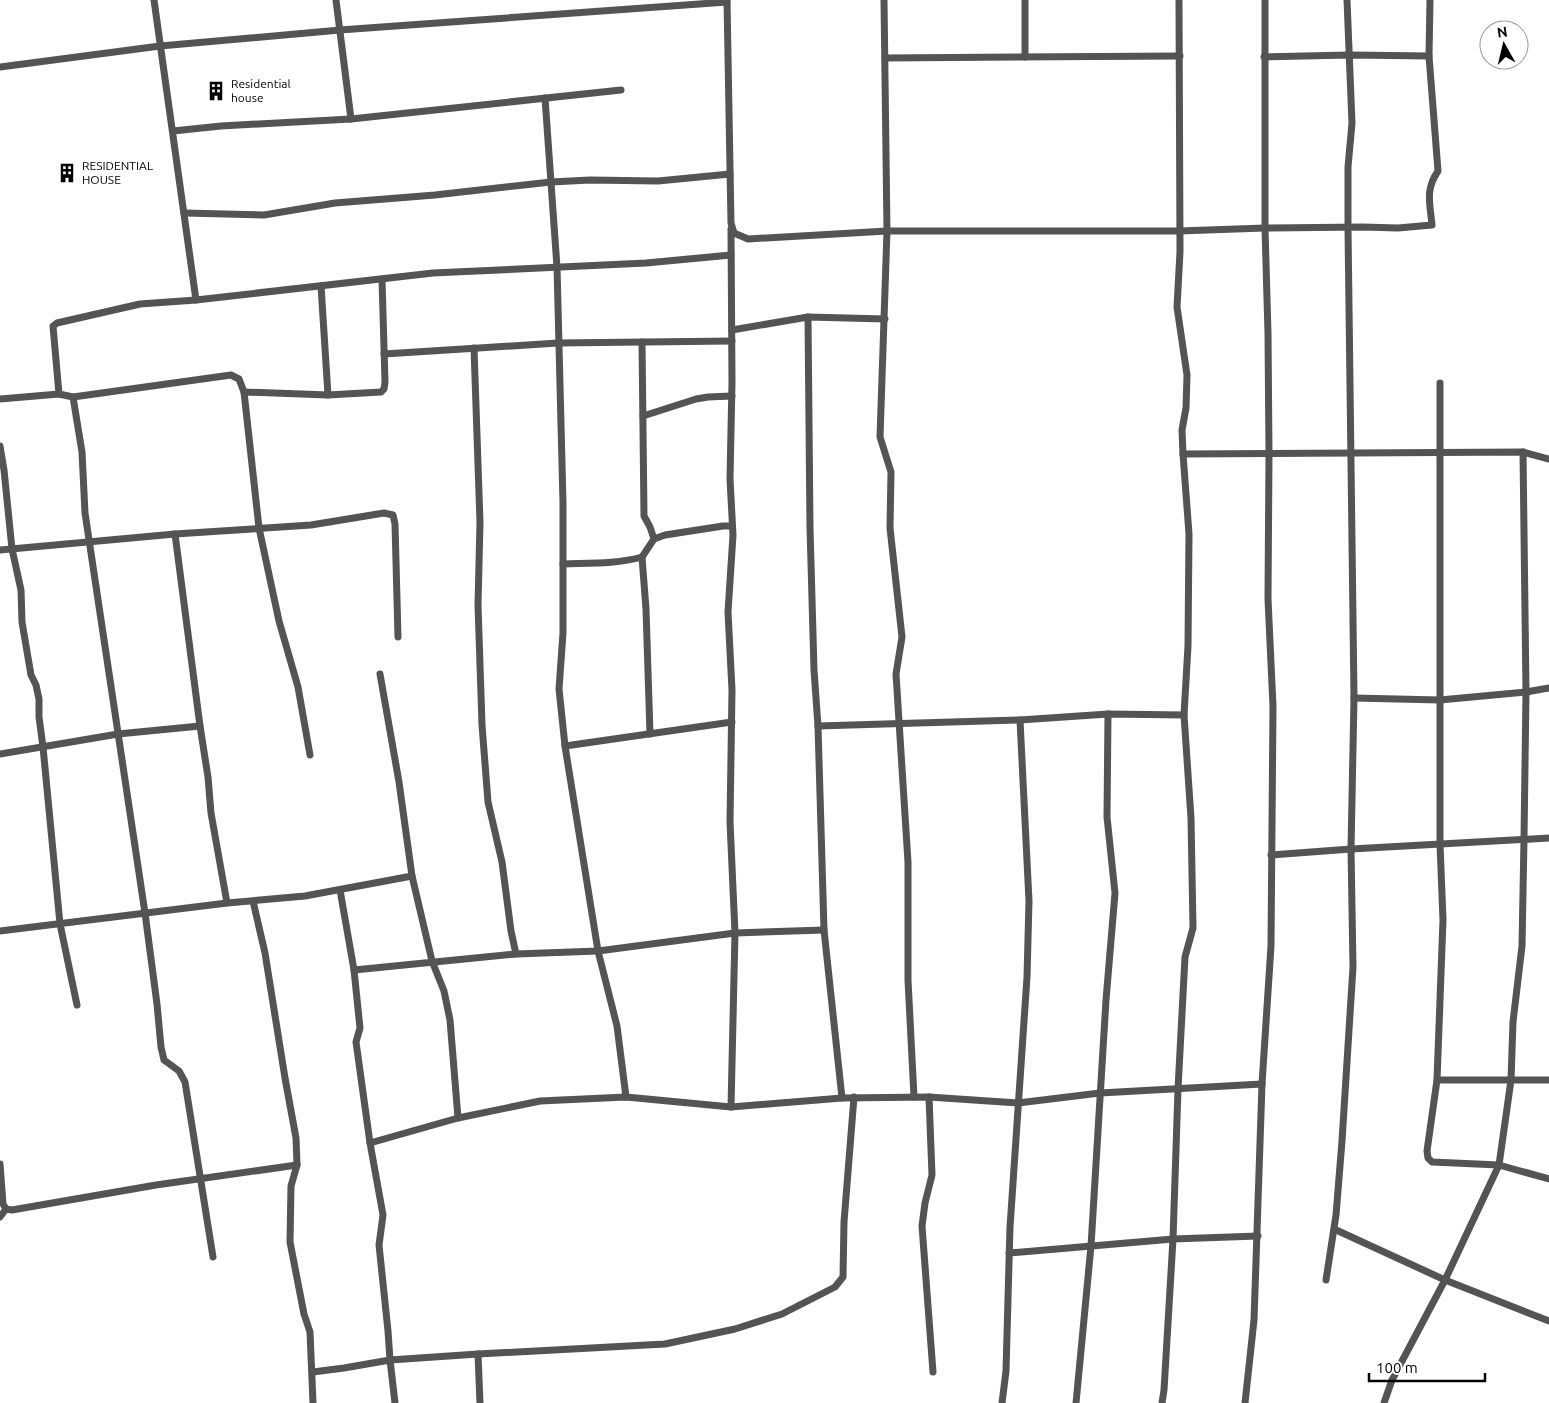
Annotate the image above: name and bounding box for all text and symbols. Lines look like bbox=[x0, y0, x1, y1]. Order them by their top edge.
north arrow bbox=[1479, 20, 1529, 70]
text: N bbox=[1496, 23, 1508, 41]
place label: Residential house bbox=[231, 77, 291, 104]
building icon: Residential house bbox=[205, 80, 227, 102]
place label: RESIDENTIAL HOUSE bbox=[82, 159, 153, 186]
building icon: RESIDENTIAL HOUSE bbox=[56, 162, 78, 184]
scale bar bbox=[1369, 1350, 1485, 1382]
text: 100 m bbox=[1376, 1359, 1418, 1376]

